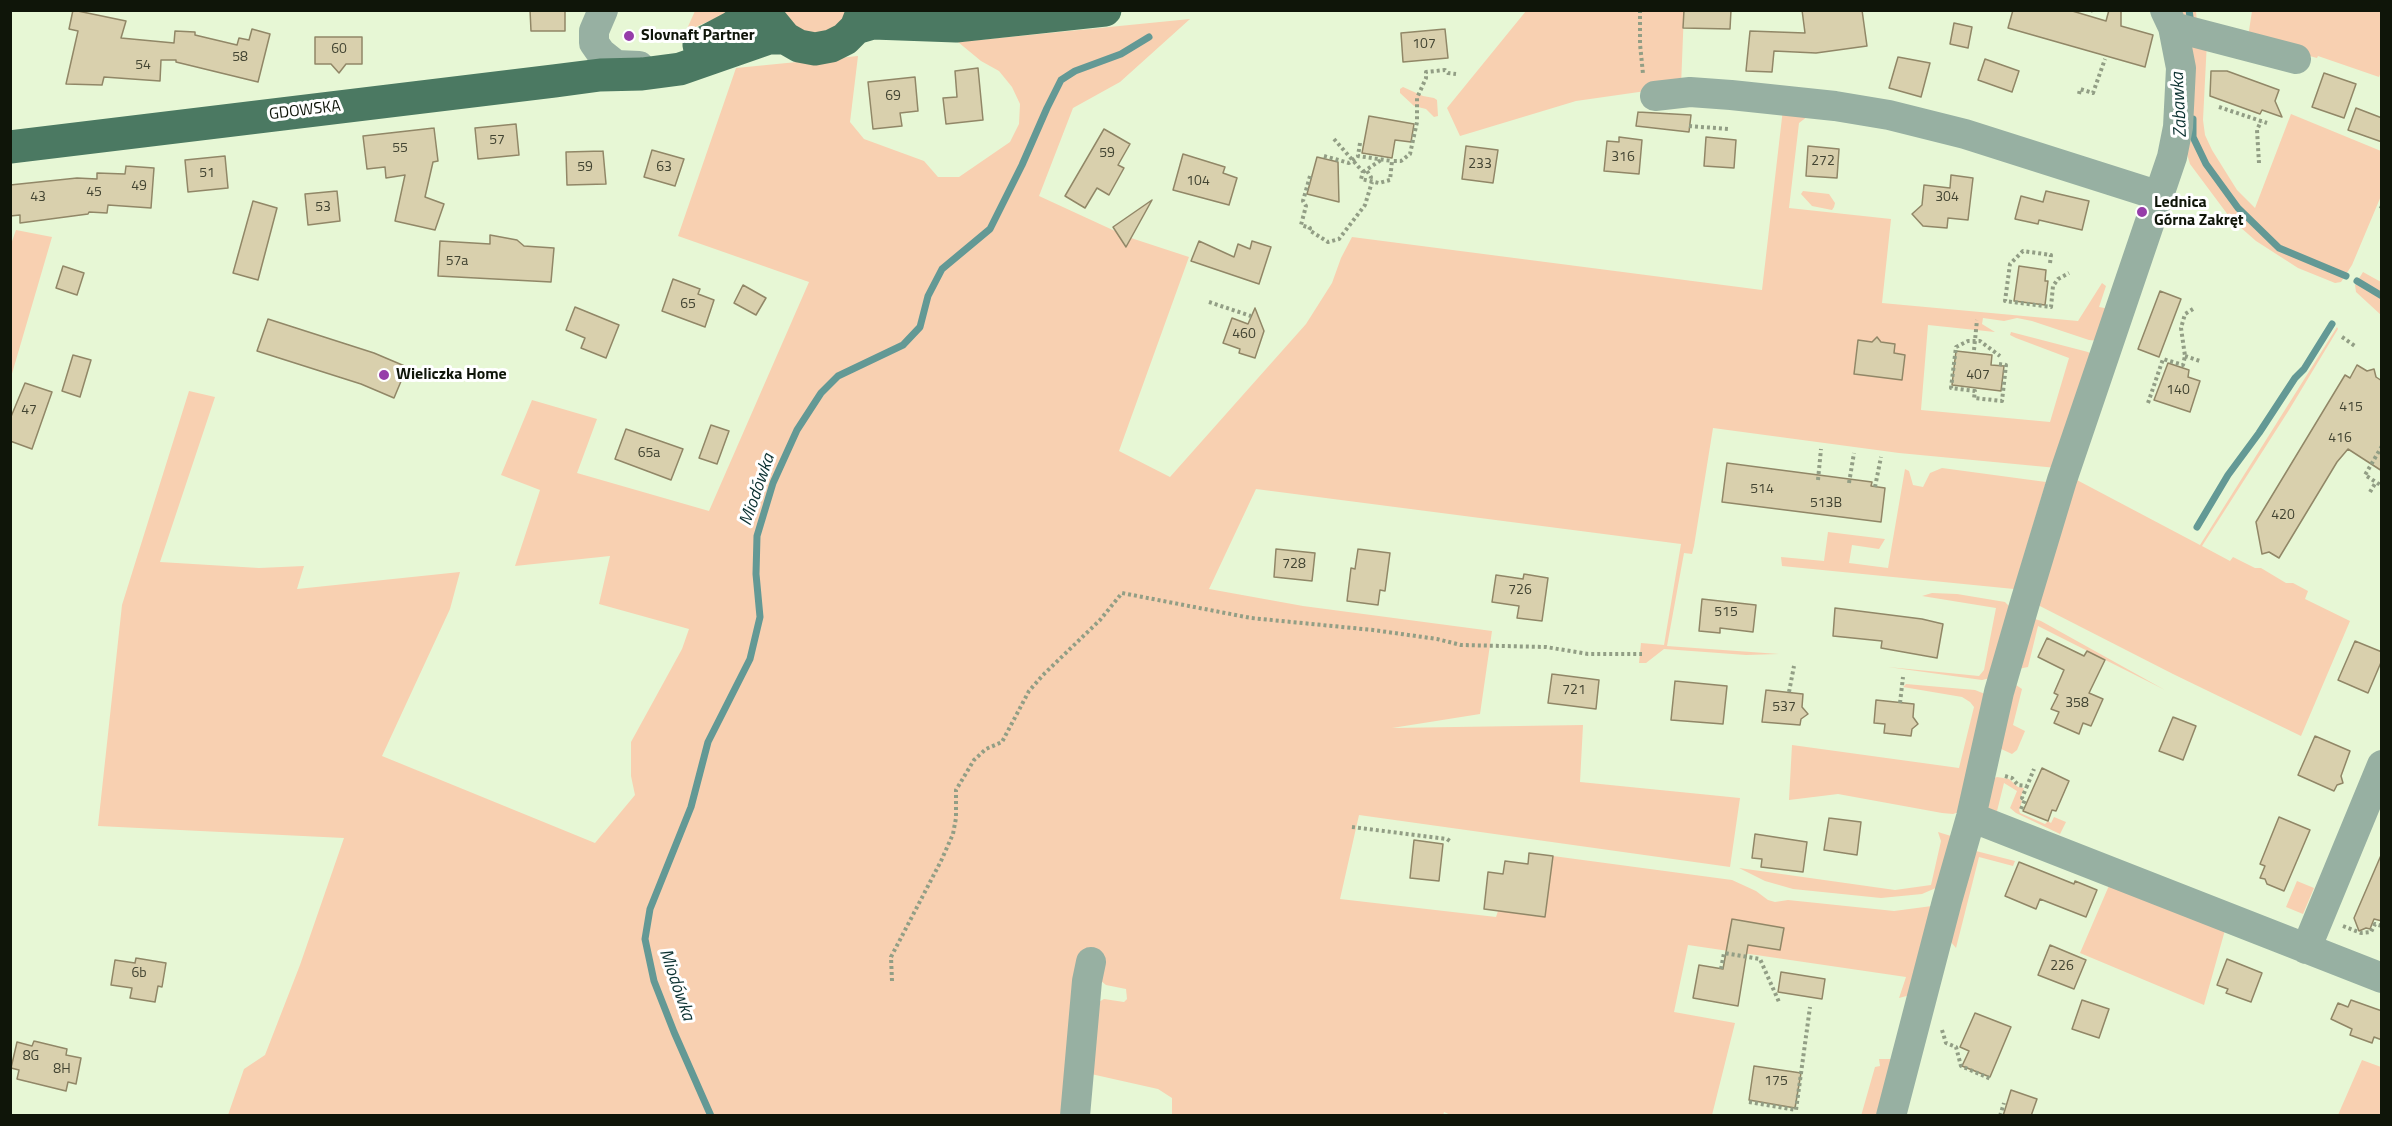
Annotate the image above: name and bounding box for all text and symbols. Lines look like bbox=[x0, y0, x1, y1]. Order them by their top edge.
place label: Slovnaft Partner bbox=[641, 26, 755, 46]
marker: Slovnaft Partner bbox=[622, 29, 636, 43]
house number: 107 bbox=[1412, 37, 1436, 53]
house number: 60 bbox=[331, 42, 347, 58]
house number: 58 bbox=[232, 50, 248, 66]
house number: 54 bbox=[135, 58, 151, 74]
water label: Zabawka bbox=[2167, 72, 2193, 138]
house number: 69 bbox=[885, 89, 901, 105]
street label: GDOWSKA bbox=[268, 97, 342, 125]
house number: 57 bbox=[489, 133, 505, 149]
house number: 55 bbox=[392, 141, 408, 157]
house number: 59 bbox=[1099, 146, 1115, 162]
house number: 316 bbox=[1611, 150, 1635, 166]
house number: 272 bbox=[1811, 154, 1835, 170]
house number: 233 bbox=[1468, 157, 1492, 173]
house number: 59 bbox=[577, 160, 593, 176]
house number: 63 bbox=[656, 160, 672, 176]
house number: 51 bbox=[199, 166, 215, 182]
house number: 104 bbox=[1186, 174, 1210, 190]
house number: 49 bbox=[131, 179, 147, 195]
house number: 45 bbox=[86, 185, 102, 201]
house number: 43 bbox=[30, 190, 46, 206]
house number: 304 bbox=[1935, 190, 1959, 206]
place label: Lednica Górna Zakręt bbox=[2154, 193, 2244, 231]
house number: 53 bbox=[315, 200, 331, 216]
marker: Lednica Górna Zakręt bbox=[2135, 205, 2149, 219]
house number: 57a bbox=[446, 254, 468, 270]
house number: 65 bbox=[680, 297, 696, 313]
house number: 460 bbox=[1232, 327, 1256, 343]
place label: Wieliczka Home bbox=[396, 365, 507, 385]
marker: Wieliczka Home bbox=[377, 368, 391, 382]
house number: 407 bbox=[1966, 368, 1990, 384]
house number: 140 bbox=[2166, 383, 2190, 399]
house number: 415 bbox=[2339, 400, 2363, 416]
house number: 47 bbox=[21, 403, 37, 419]
house number: 416 bbox=[2328, 431, 2352, 447]
house number: 65a bbox=[638, 446, 660, 462]
water label: Miodówka bbox=[736, 451, 780, 529]
house number: 514 bbox=[1750, 482, 1774, 498]
house number: 513B bbox=[1810, 496, 1842, 512]
house number: 420 bbox=[2271, 508, 2295, 524]
house number: 728 bbox=[1282, 557, 1306, 573]
house number: 726 bbox=[1508, 583, 1532, 599]
house number: 515 bbox=[1714, 605, 1738, 621]
house number: 721 bbox=[1562, 683, 1586, 699]
house number: 358 bbox=[2065, 696, 2089, 712]
house number: 537 bbox=[1772, 700, 1796, 716]
water label: Miodówka bbox=[654, 946, 698, 1024]
house number: 226 bbox=[2050, 959, 2074, 975]
house number: 6b bbox=[131, 966, 147, 982]
house number: 8G bbox=[23, 1049, 39, 1065]
house number: 8H bbox=[53, 1062, 71, 1078]
house number: 175 bbox=[1764, 1074, 1788, 1090]

